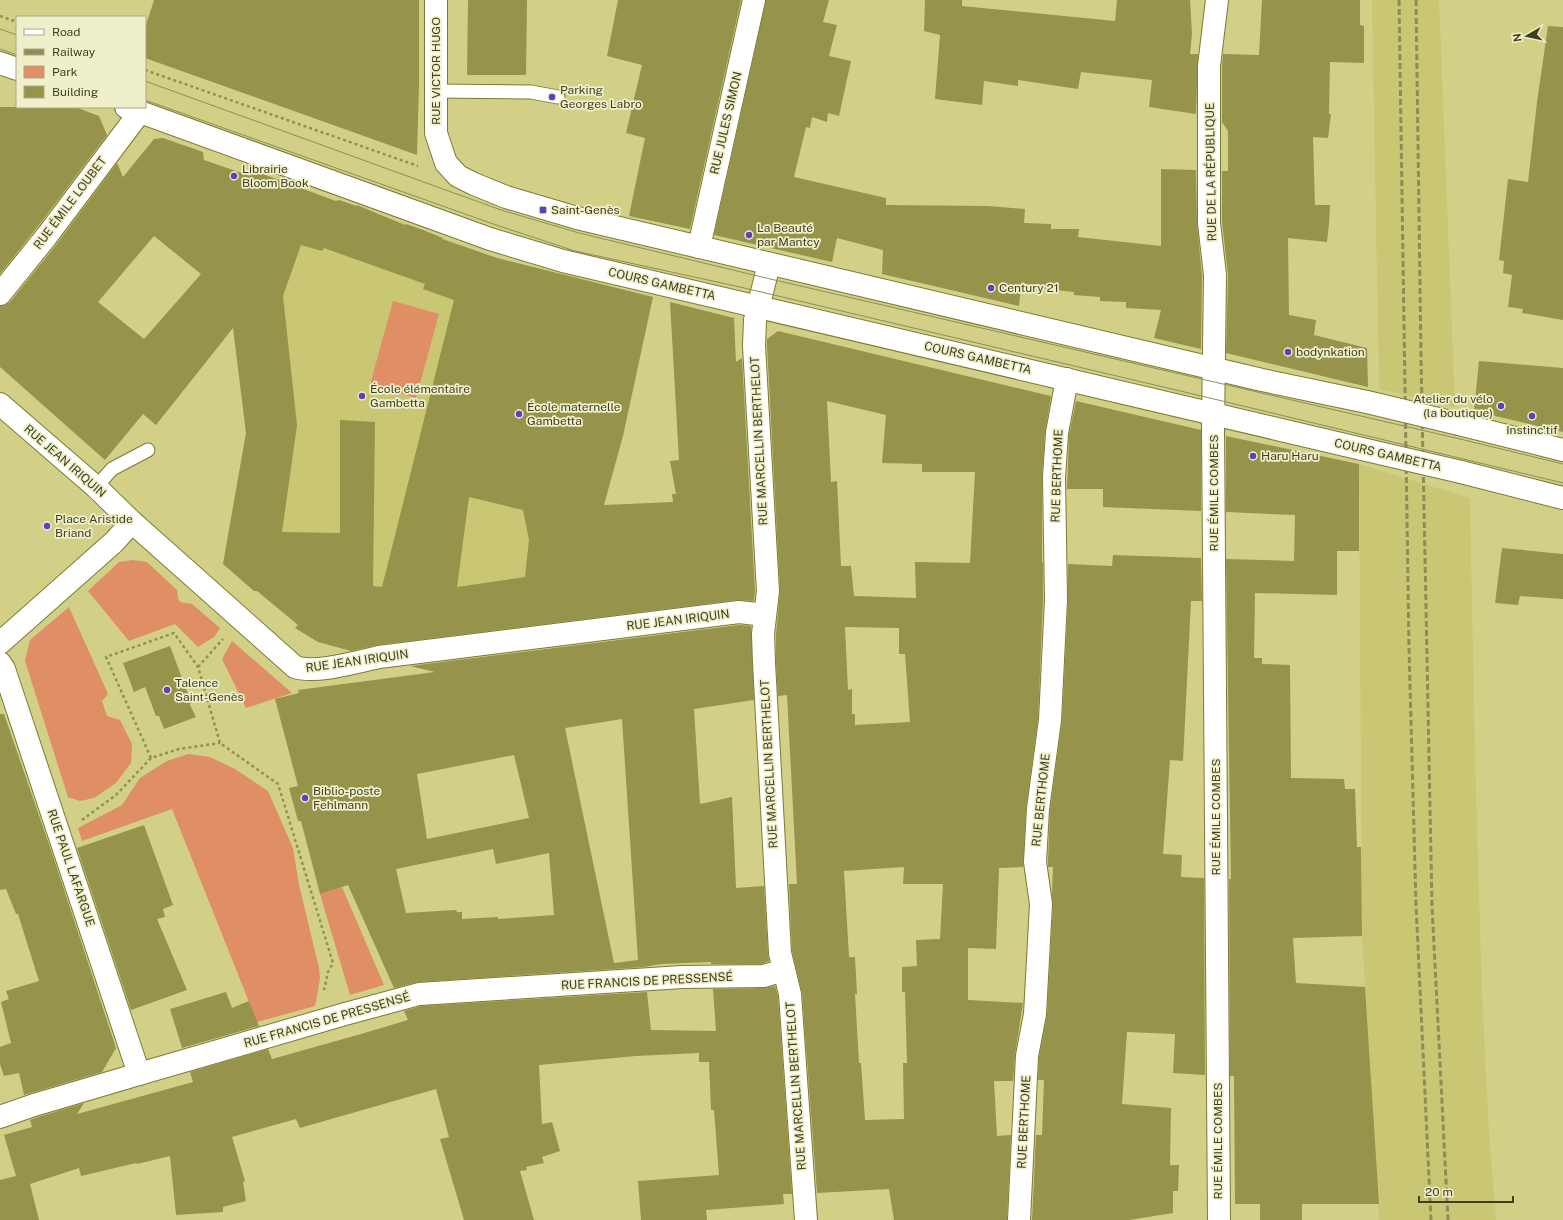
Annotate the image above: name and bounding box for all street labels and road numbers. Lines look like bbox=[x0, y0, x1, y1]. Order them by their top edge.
street label: RUE VICTOR HUGO bbox=[429, 17, 443, 125]
street label: RUE JULES SIMON bbox=[707, 70, 745, 176]
street label: RUE DE LA RÉPUBLIQUE bbox=[1203, 103, 1219, 241]
street label: RUE ÉMILE LOUBET bbox=[31, 154, 109, 252]
street label: COURS GAMBETTA bbox=[607, 265, 718, 303]
street label: COURS GAMBETTA bbox=[923, 339, 1034, 377]
street label: RUE MARCELLIN BERTHELOT bbox=[748, 356, 770, 526]
street label: RUE JEAN IRIQUIN bbox=[21, 422, 109, 500]
street label: RUE BERTHOME bbox=[1048, 429, 1066, 523]
street label: RUE ÉMILE COMBES bbox=[1207, 435, 1221, 551]
street label: COURS GAMBETTA bbox=[1333, 436, 1444, 474]
street label: RUE JEAN IRIQUIN bbox=[626, 607, 730, 633]
street label: RUE JEAN IRIQUIN bbox=[305, 647, 409, 675]
street label: RUE MARCELLIN BERTHELOT bbox=[758, 679, 780, 849]
street label: RUE BERTHOME bbox=[1029, 753, 1053, 847]
street label: RUE ÉMILE COMBES bbox=[1209, 759, 1223, 875]
street label: RUE PAUL LAFARGUE bbox=[44, 808, 98, 928]
street label: RUE FRANCIS DE PRESSENSÉ bbox=[561, 970, 733, 992]
street label: RUE FRANCIS DE PRESSENSÉ bbox=[242, 990, 412, 1050]
street label: RUE MARCELLIN BERTHELOT bbox=[783, 1001, 809, 1171]
street label: RUE BERTHOME bbox=[1015, 1075, 1033, 1169]
street label: RUE ÉMILE COMBES bbox=[1211, 1083, 1225, 1199]

